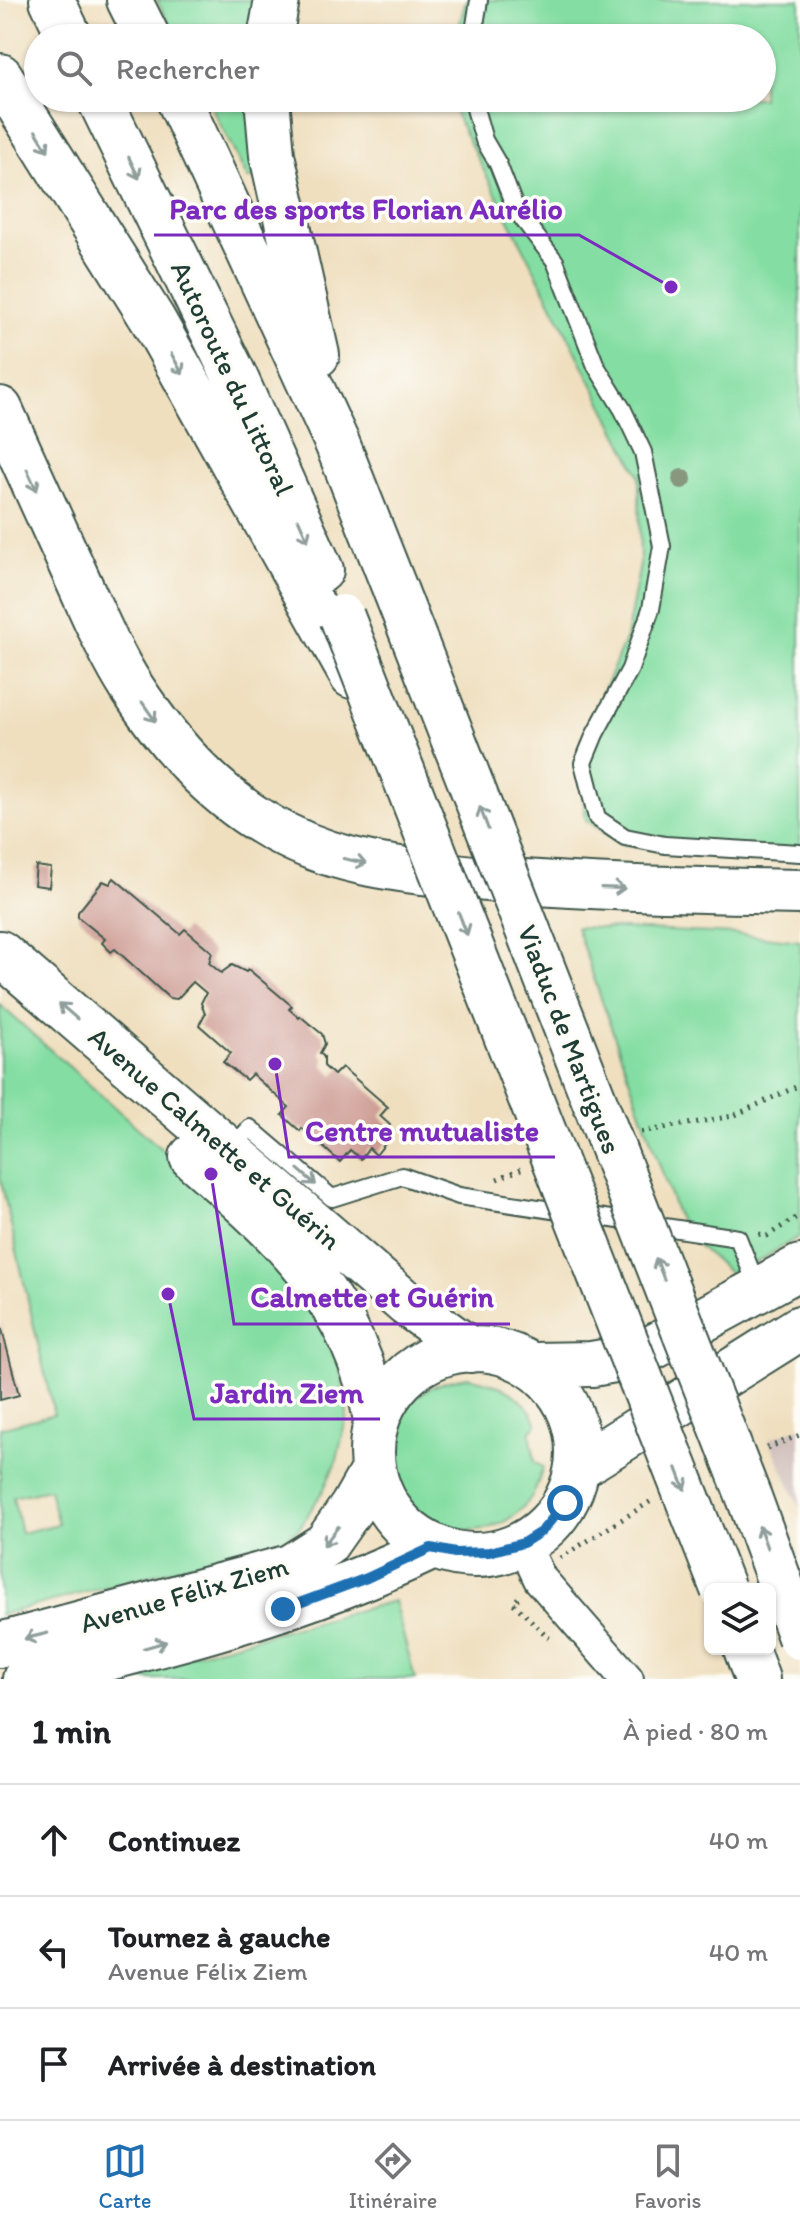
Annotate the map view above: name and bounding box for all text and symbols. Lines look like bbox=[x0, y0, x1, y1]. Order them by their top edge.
search box bbox=[24, 24, 776, 112]
icon: search bbox=[52, 46, 96, 90]
text: Rechercher bbox=[116, 50, 260, 87]
one-way arrow bbox=[35, 129, 51, 152]
one-way arrow bbox=[126, 156, 142, 180]
callout: Parc des sports Florian Aurélio bbox=[154, 181, 579, 235]
text: Parc des sports Florian Aurélio bbox=[169, 190, 563, 227]
street label: Autoroute du Littoral bbox=[164, 255, 302, 501]
one-way arrow bbox=[169, 352, 185, 375]
one-way arrow bbox=[26, 468, 41, 492]
one-way arrow bbox=[297, 518, 312, 542]
one-way arrow bbox=[140, 701, 157, 722]
one-way arrow bbox=[476, 806, 490, 831]
one-way arrow bbox=[341, 854, 367, 869]
one-way arrow bbox=[599, 880, 626, 895]
one-way arrow bbox=[457, 911, 471, 936]
street label: Viaduc de Martigues bbox=[511, 920, 629, 1158]
one-way arrow bbox=[58, 1002, 78, 1020]
street label: Avenue Calmette et Guérin bbox=[82, 1019, 348, 1257]
callout: Centre mutualiste bbox=[289, 1103, 555, 1157]
text: Centre mutualiste bbox=[305, 1112, 539, 1149]
one-way arrow bbox=[297, 1168, 317, 1186]
one-way arrow bbox=[652, 1257, 666, 1282]
callout: Calmette et Guérin bbox=[234, 1270, 510, 1324]
text: Calmette et Guérin bbox=[250, 1278, 495, 1315]
callout: Jardin Ziem bbox=[194, 1365, 380, 1419]
text: Jardin Ziem bbox=[209, 1374, 364, 1411]
one-way arrow bbox=[675, 1466, 689, 1491]
route start bbox=[547, 1485, 583, 1521]
one-way arrow bbox=[323, 1525, 341, 1546]
one-way arrow bbox=[755, 1525, 770, 1550]
street label: Avenue Félix Ziem bbox=[76, 1548, 292, 1640]
map controls bbox=[704, 1583, 776, 1655]
button: layers bbox=[704, 1583, 776, 1655]
route end bbox=[265, 1591, 301, 1627]
one-way arrow bbox=[23, 1630, 49, 1645]
one-way arrow bbox=[142, 1637, 167, 1651]
text: 1 min bbox=[32, 1711, 111, 1752]
text: À pied · 80 m bbox=[623, 1715, 768, 1747]
icon: ahead bbox=[32, 1818, 76, 1862]
text: Continuez bbox=[108, 1822, 240, 1859]
text: 40 m bbox=[709, 1824, 768, 1856]
text: Tournez à gauche bbox=[108, 1918, 330, 1955]
icon: left bbox=[32, 1930, 76, 1974]
text: 40 m bbox=[709, 1936, 768, 1968]
text: Avenue Félix Ziem bbox=[108, 1955, 308, 1987]
icon: arrive bbox=[32, 2042, 76, 2086]
text: Arrivée à destination bbox=[108, 2046, 376, 2083]
tab: Carte bbox=[99, 2139, 152, 2214]
tab: Itinéraire bbox=[349, 2139, 437, 2214]
tab: Favoris bbox=[634, 2139, 701, 2214]

